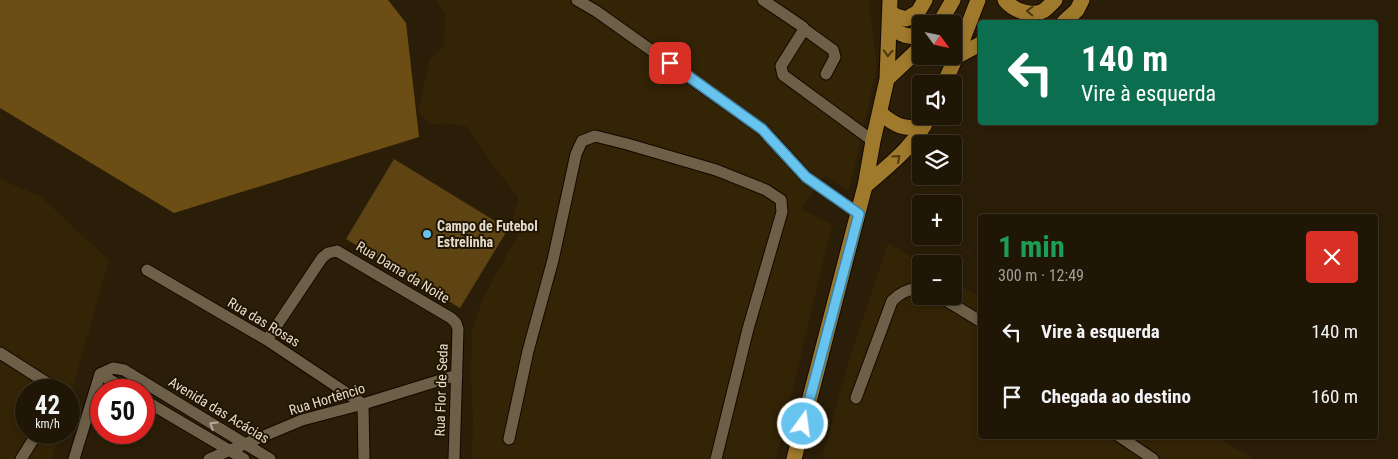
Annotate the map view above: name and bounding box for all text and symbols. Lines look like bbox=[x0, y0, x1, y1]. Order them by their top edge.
one-way arrow bbox=[1026, 6, 1034, 17]
north arrow bbox=[912, 15, 962, 65]
map controls bbox=[912, 15, 962, 305]
text: 140 m bbox=[1081, 39, 1168, 80]
icon: left bbox=[998, 40, 1063, 105]
pin bbox=[649, 42, 691, 84]
icon: arrive bbox=[656, 49, 684, 77]
one-way arrow bbox=[883, 50, 893, 58]
button: sound bbox=[912, 75, 962, 125]
text: Vire à esquerda bbox=[1081, 81, 1216, 106]
button: layers bbox=[912, 135, 962, 185]
one-way arrow bbox=[892, 155, 901, 164]
button: + bbox=[912, 195, 962, 245]
place label: Campo de Futebol Estrelinha bbox=[437, 218, 538, 250]
marker: Campo de Futebol Estrelinha bbox=[421, 228, 433, 240]
text: 1 min bbox=[998, 229, 1065, 264]
button: close bbox=[1306, 231, 1358, 283]
street label: Rua Dama da Noite bbox=[354, 238, 453, 306]
button: − bbox=[912, 255, 962, 305]
text: 300 m · 12:49 bbox=[998, 266, 1084, 285]
street label: Rua das Rosas bbox=[225, 294, 303, 350]
icon: left bbox=[998, 318, 1026, 346]
text: Vire à esquerda bbox=[1041, 320, 1160, 343]
text: 140 m bbox=[1311, 320, 1358, 343]
street label: Rua Flor de Seda bbox=[431, 343, 451, 437]
street label: Avenida das Acácias bbox=[166, 374, 272, 446]
speed limit sign: 50 bbox=[90, 379, 155, 444]
street label: Rua Hortêncio bbox=[287, 380, 367, 418]
icon: arrive bbox=[998, 383, 1026, 411]
text: Chegada ao destino bbox=[1041, 385, 1191, 408]
text: 160 m bbox=[1311, 385, 1358, 408]
text: 42 bbox=[35, 391, 60, 420]
position arrow bbox=[776, 397, 828, 449]
text: km/h bbox=[35, 417, 60, 431]
one-way arrow bbox=[210, 421, 219, 431]

